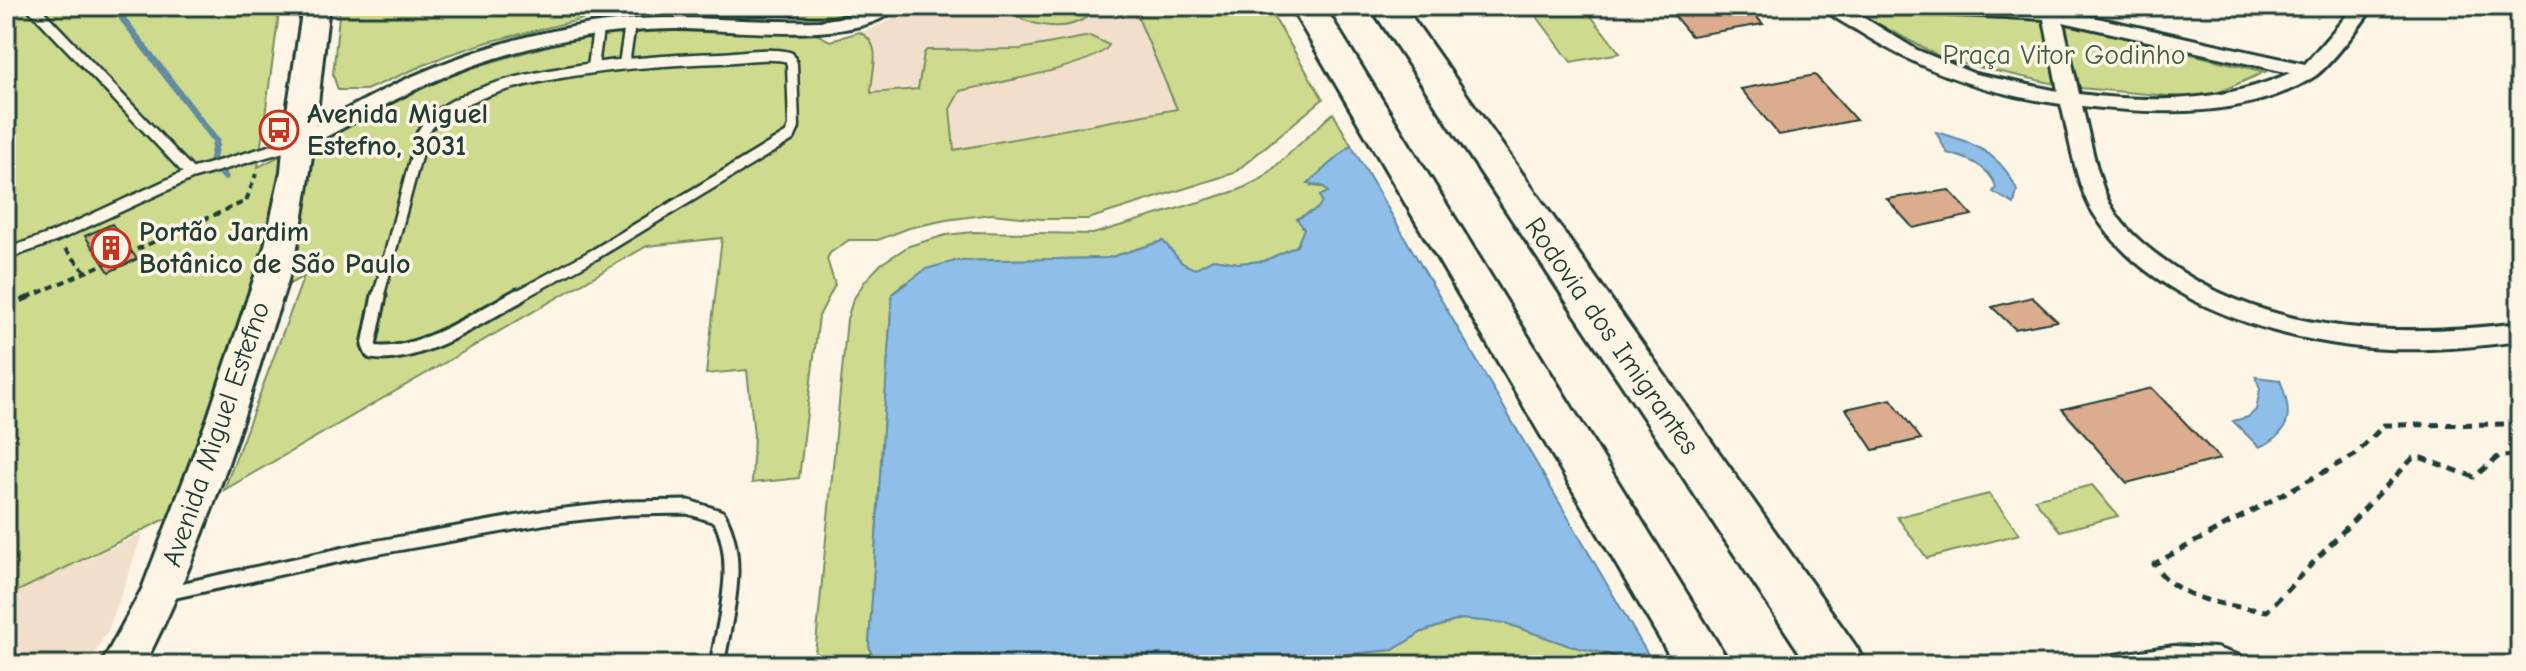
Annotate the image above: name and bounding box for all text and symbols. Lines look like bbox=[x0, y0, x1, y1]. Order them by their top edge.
park label: Praça Vitor Godinho bbox=[1942, 39, 2186, 71]
place label: Avenida Miguel Estefno, 3031 bbox=[307, 98, 488, 162]
bus stop icon: Avenida Miguel Estefno, 3031 bbox=[258, 109, 300, 151]
street label: Rodovia dos Imigrantes bbox=[1518, 212, 1706, 460]
place label: Portão Jardim Botânico de São Paulo bbox=[139, 216, 410, 280]
building icon: Portão Jardim Botânico de São Paulo bbox=[90, 227, 132, 269]
street label: Avenida Miguel Estefno bbox=[156, 297, 276, 571]

